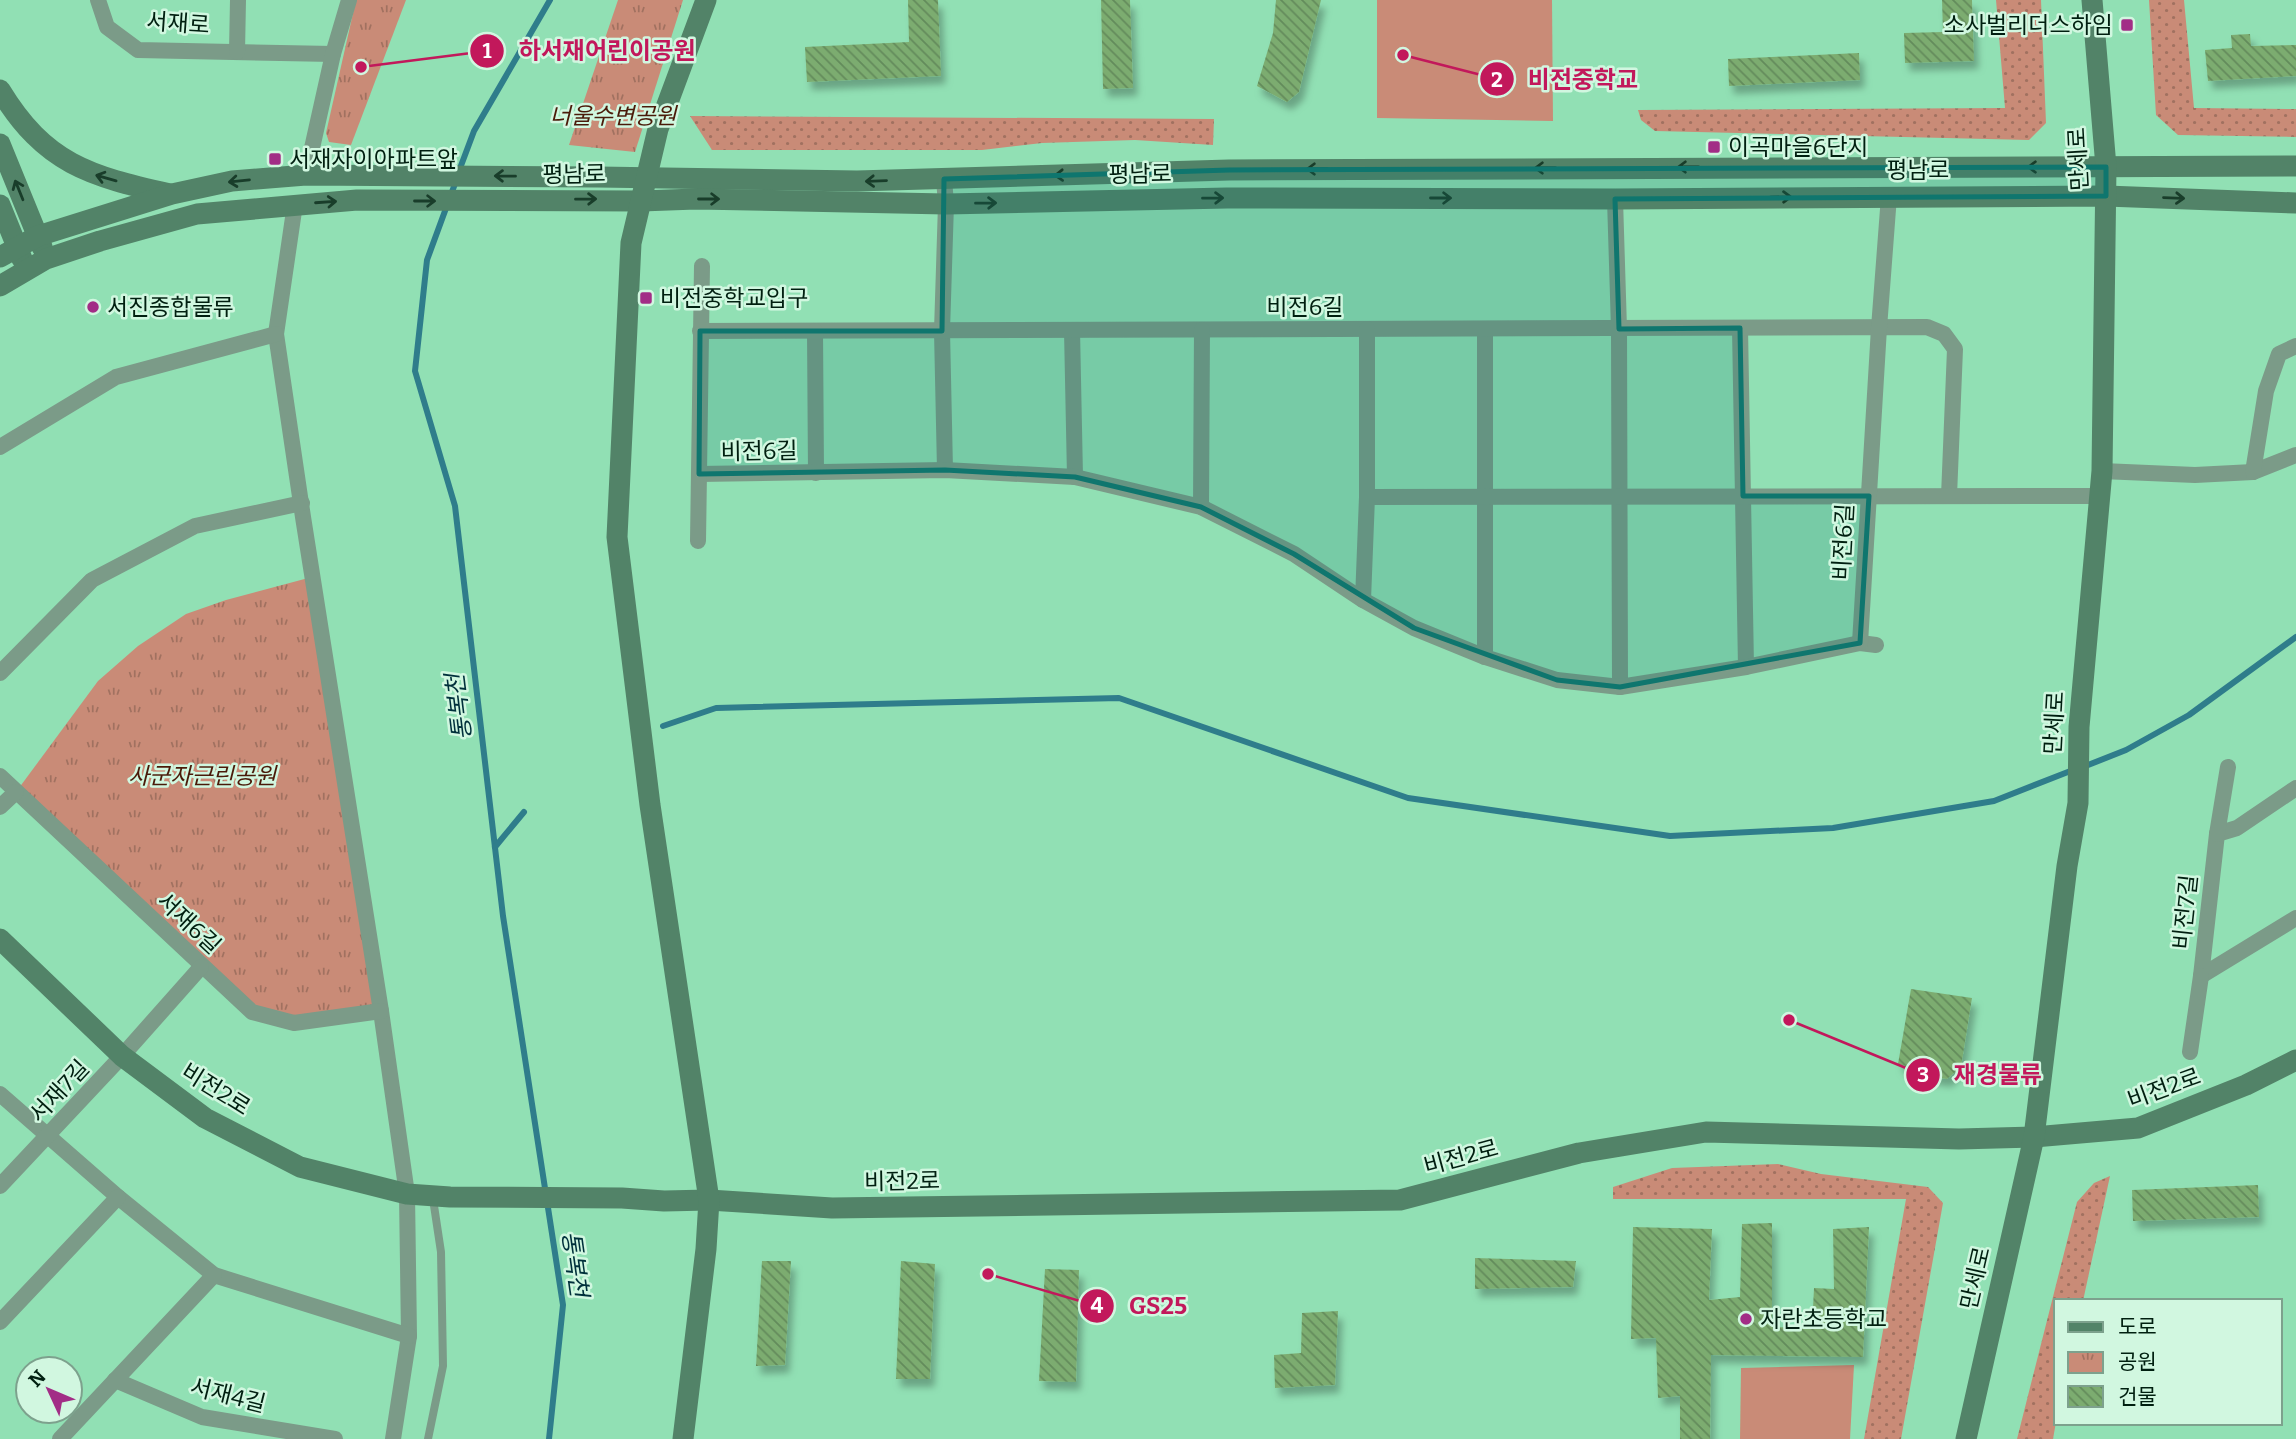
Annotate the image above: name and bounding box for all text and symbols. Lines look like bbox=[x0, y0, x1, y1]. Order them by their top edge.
street label: 서재로 bbox=[145, 7, 211, 39]
place label: 소사벌리더스하임 bbox=[1944, 11, 2113, 39]
marker: 소사벌리더스하임 bbox=[2119, 17, 2135, 33]
callout: 하서재어린이공원 bbox=[470, 28, 709, 73]
text: 하서재어린이공원 bbox=[519, 37, 695, 65]
text: 1 bbox=[482, 38, 492, 64]
callout: 비전중학교 bbox=[1479, 57, 1653, 102]
text: 비전중학교 bbox=[1528, 66, 1638, 94]
text: 2 bbox=[1491, 67, 1503, 93]
park label: 너울수변공원 bbox=[550, 102, 678, 130]
street label: 만세로 bbox=[2062, 127, 2094, 191]
place label: 이곡마을6단지 bbox=[1728, 133, 1868, 161]
marker: 이곡마을6단지 bbox=[1706, 139, 1722, 155]
place label: 서재자이아파트앞 bbox=[289, 145, 458, 173]
marker: 서재자이아파트앞 bbox=[267, 151, 283, 167]
street label: 평남로 bbox=[1886, 156, 1950, 184]
street label: 평남로 bbox=[542, 159, 606, 189]
street label: 평남로 bbox=[1108, 159, 1172, 189]
one-way arrow bbox=[1677, 160, 1700, 174]
one-way arrow bbox=[2027, 160, 2050, 174]
one-way arrow bbox=[1533, 161, 1556, 175]
one-way arrow bbox=[1306, 162, 1329, 176]
one-way arrow bbox=[1054, 168, 1077, 181]
one-way arrow bbox=[494, 169, 517, 182]
one-way arrow bbox=[95, 170, 117, 183]
one-way arrow bbox=[228, 174, 250, 187]
one-way arrow bbox=[865, 174, 888, 187]
one-way arrow bbox=[11, 180, 24, 201]
one-way arrow bbox=[1769, 190, 1792, 204]
one-way arrow bbox=[698, 192, 721, 206]
one-way arrow bbox=[1202, 192, 1225, 205]
one-way arrow bbox=[1429, 192, 1452, 205]
one-way arrow bbox=[2162, 192, 2185, 205]
one-way arrow bbox=[574, 193, 597, 206]
one-way arrow bbox=[413, 194, 436, 208]
one-way arrow bbox=[314, 195, 337, 208]
one-way arrow bbox=[974, 196, 997, 210]
place label: 비전중학교입구 bbox=[660, 284, 808, 312]
marker: 비전중학교입구 bbox=[638, 290, 654, 306]
place label: 서진종합물류 bbox=[107, 293, 234, 321]
street label: 비전6길 bbox=[1267, 293, 1343, 321]
marker: 서진종합물류 bbox=[85, 299, 101, 315]
street label: 비전6길 bbox=[720, 436, 798, 466]
street label: 비전6길 bbox=[1827, 503, 1859, 581]
water label: 통복천 bbox=[441, 670, 477, 742]
street label: 만세로 bbox=[2038, 691, 2070, 755]
park label: 사군자근린공원 bbox=[128, 762, 278, 790]
street label: 비전7길 bbox=[2167, 873, 2203, 951]
street label: 서재6길 bbox=[151, 887, 227, 959]
callout: 재경물류 bbox=[1905, 1052, 2057, 1097]
street label: 서재7길 bbox=[23, 1054, 95, 1128]
street label: 비전2로 bbox=[176, 1057, 256, 1121]
text: 재경물류 bbox=[1954, 1061, 2042, 1089]
text: 3 bbox=[1917, 1062, 1929, 1088]
street label: 비전2로 bbox=[2124, 1062, 2204, 1114]
street label: 비전2로 bbox=[1421, 1134, 1501, 1180]
street label: 비전2로 bbox=[864, 1166, 940, 1196]
water label: 통복천 bbox=[557, 1229, 594, 1302]
street label: 만세로 bbox=[1954, 1244, 1996, 1312]
callout: GS25 bbox=[1080, 1284, 1201, 1329]
text: GS25 bbox=[1129, 1292, 1187, 1320]
text: 4 bbox=[1091, 1293, 1104, 1319]
legend bbox=[2054, 1299, 2282, 1425]
place label: 자란초등학교 bbox=[1760, 1305, 1887, 1333]
marker: 자란초등학교 bbox=[1738, 1311, 1754, 1327]
text: 도로 bbox=[2118, 1314, 2157, 1340]
text: 공원 bbox=[2118, 1349, 2157, 1375]
north arrow bbox=[14, 1355, 84, 1425]
text: N bbox=[24, 1365, 51, 1392]
street label: 서재4길 bbox=[187, 1372, 269, 1418]
text: 건물 bbox=[2118, 1384, 2157, 1410]

